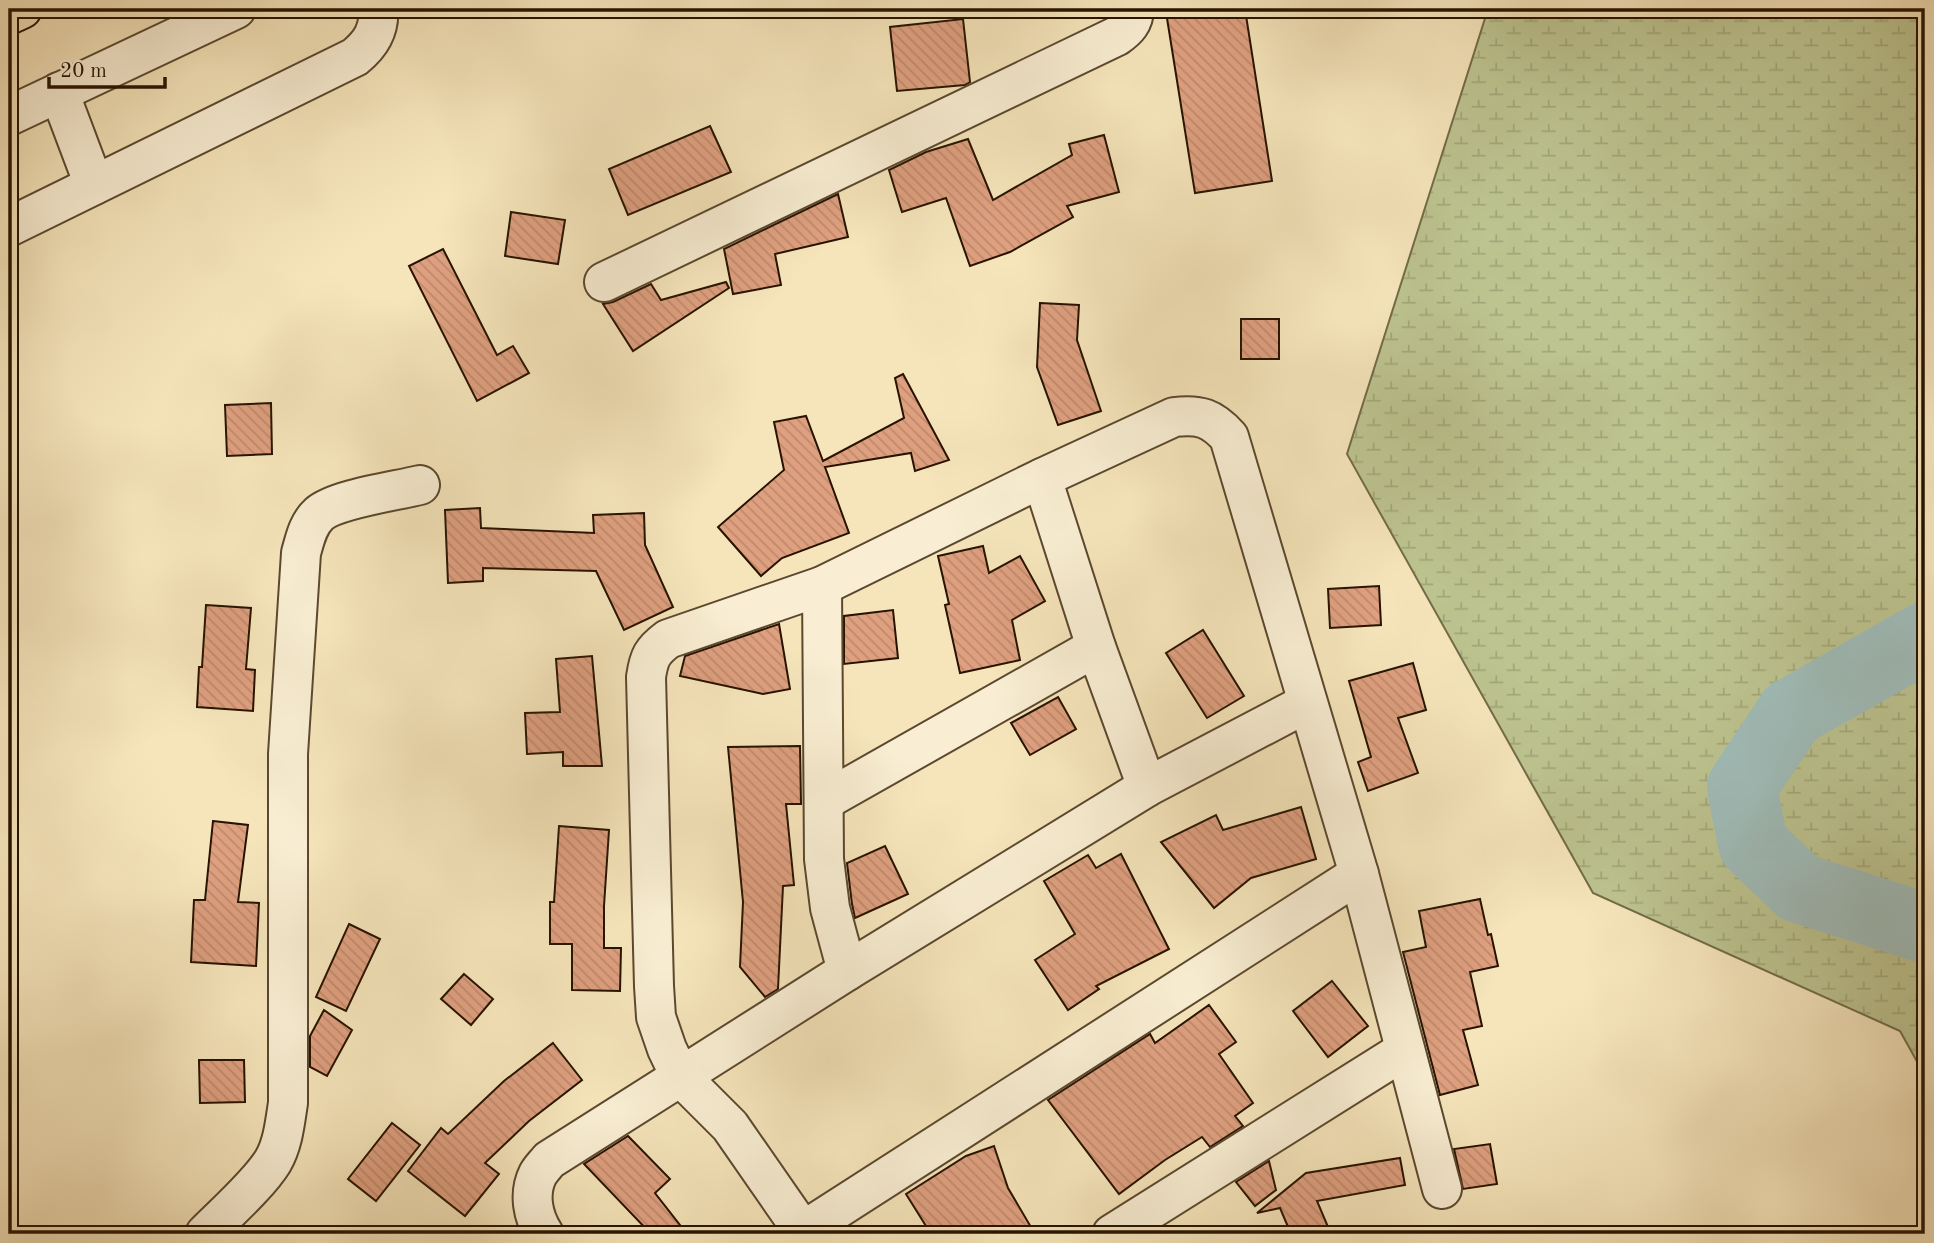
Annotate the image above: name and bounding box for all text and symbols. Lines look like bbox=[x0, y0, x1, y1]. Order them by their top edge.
scale bar bbox=[49, 46, 164, 90]
text: 20 m bbox=[60, 61, 107, 82]

